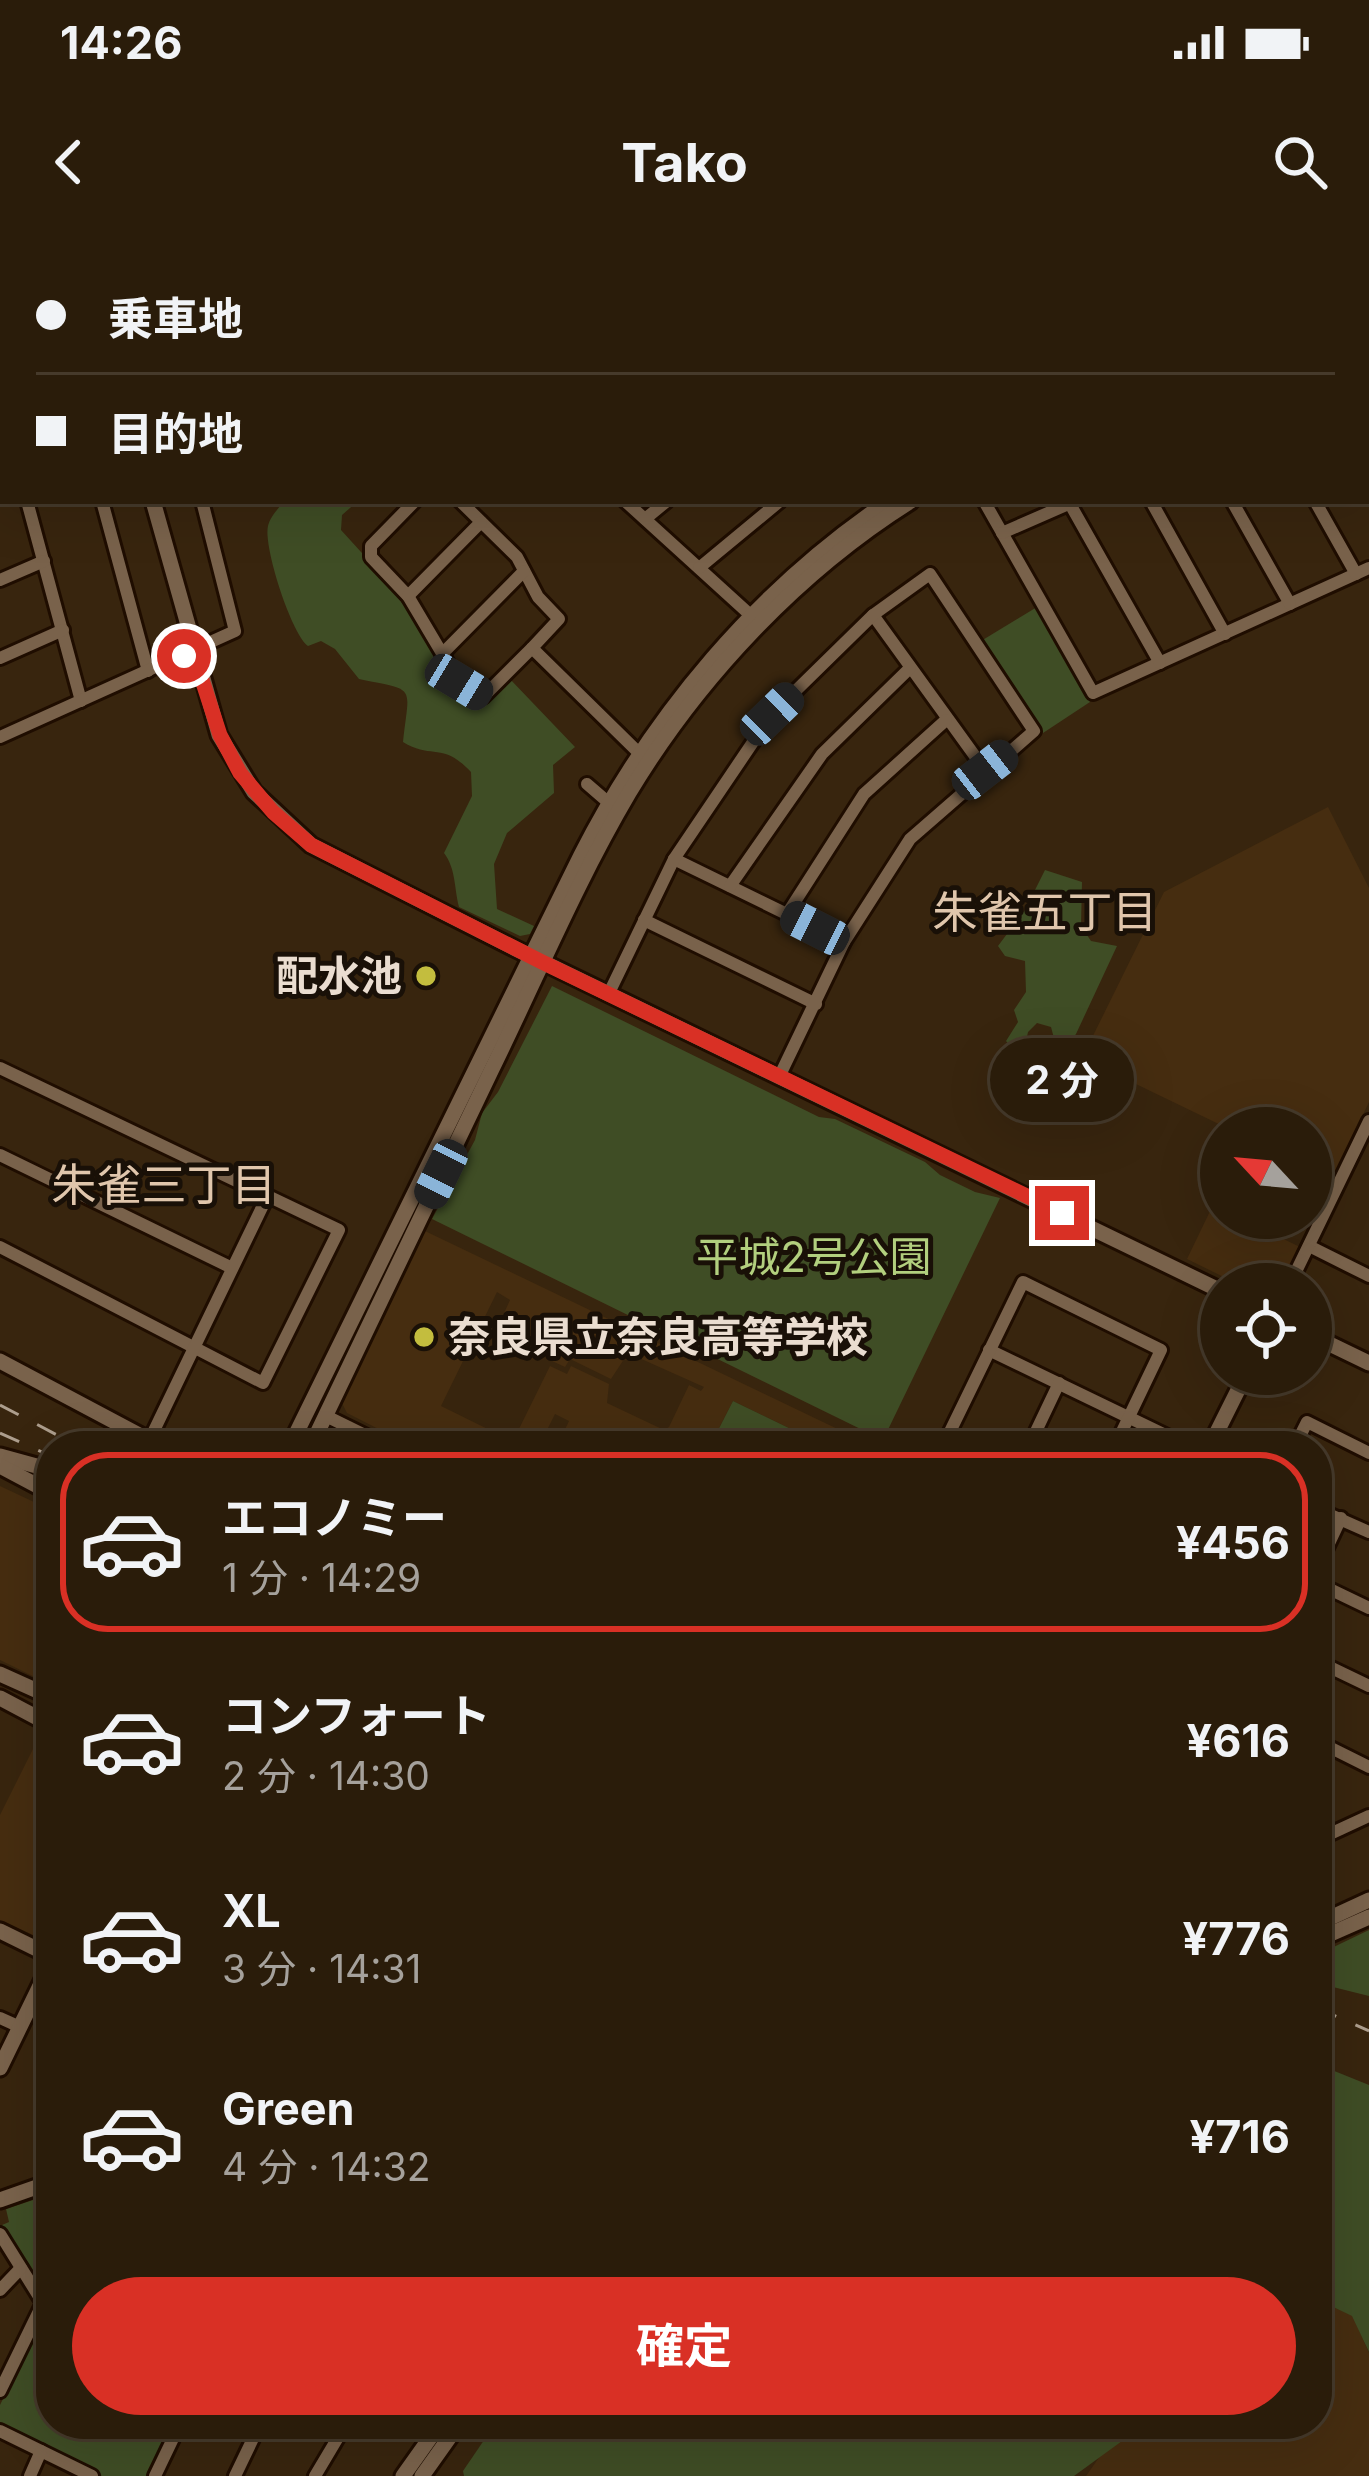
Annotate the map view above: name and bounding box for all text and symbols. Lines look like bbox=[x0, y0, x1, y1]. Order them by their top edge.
text: 14:26 bbox=[60, 15, 182, 70]
icon: back bbox=[36, 129, 102, 195]
icon: search bbox=[1267, 129, 1333, 195]
text: Tako bbox=[621, 130, 748, 195]
text: 乗車地 bbox=[108, 291, 243, 346]
text: 目的地 bbox=[108, 406, 243, 461]
route start bbox=[157, 629, 211, 683]
car bbox=[419, 648, 499, 716]
car bbox=[734, 676, 810, 752]
car bbox=[946, 734, 1024, 806]
district label: 朱雀五丁目 bbox=[932, 884, 1158, 939]
car bbox=[775, 896, 855, 960]
place label: 配水池 bbox=[276, 950, 402, 1001]
marker: 配水池 bbox=[413, 963, 439, 989]
callout: 2 分 bbox=[990, 1039, 1134, 1123]
text: 2 分 bbox=[1026, 1056, 1098, 1103]
north arrow bbox=[1200, 1107, 1332, 1239]
map controls bbox=[1200, 1107, 1332, 1395]
car bbox=[409, 1134, 473, 1214]
district label: 朱雀三丁目 bbox=[51, 1157, 277, 1212]
route end bbox=[1035, 1186, 1089, 1240]
park label: 平城2号公園 bbox=[696, 1231, 932, 1282]
button: locate bbox=[1200, 1263, 1332, 1395]
place label: 奈良県立奈良高等学校 bbox=[448, 1311, 868, 1362]
marker: 奈良県立奈良高等学校 bbox=[411, 1324, 437, 1350]
icon: car bbox=[78, 1488, 186, 1596]
text: エコノミー bbox=[222, 1490, 447, 1545]
text: ¥456 bbox=[1176, 1515, 1290, 1570]
text: 1 分 · 14:29 bbox=[222, 1554, 421, 1601]
icon: car bbox=[78, 1686, 186, 1794]
text: コンフォート bbox=[222, 1688, 491, 1743]
text: ¥616 bbox=[1186, 1713, 1290, 1768]
text: 2 分 · 14:30 bbox=[222, 1752, 430, 1799]
text: XL bbox=[222, 1883, 281, 1938]
icon: car bbox=[78, 1884, 186, 1992]
text: ¥776 bbox=[1183, 1911, 1290, 1966]
text: 3 分 · 14:31 bbox=[222, 1945, 421, 1992]
text: Green bbox=[222, 2081, 355, 2136]
icon: car bbox=[78, 2082, 186, 2190]
text: ¥716 bbox=[1190, 2109, 1290, 2164]
text: 4 分 · 14:32 bbox=[222, 2143, 431, 2190]
button: 確定 bbox=[72, 2277, 1296, 2415]

